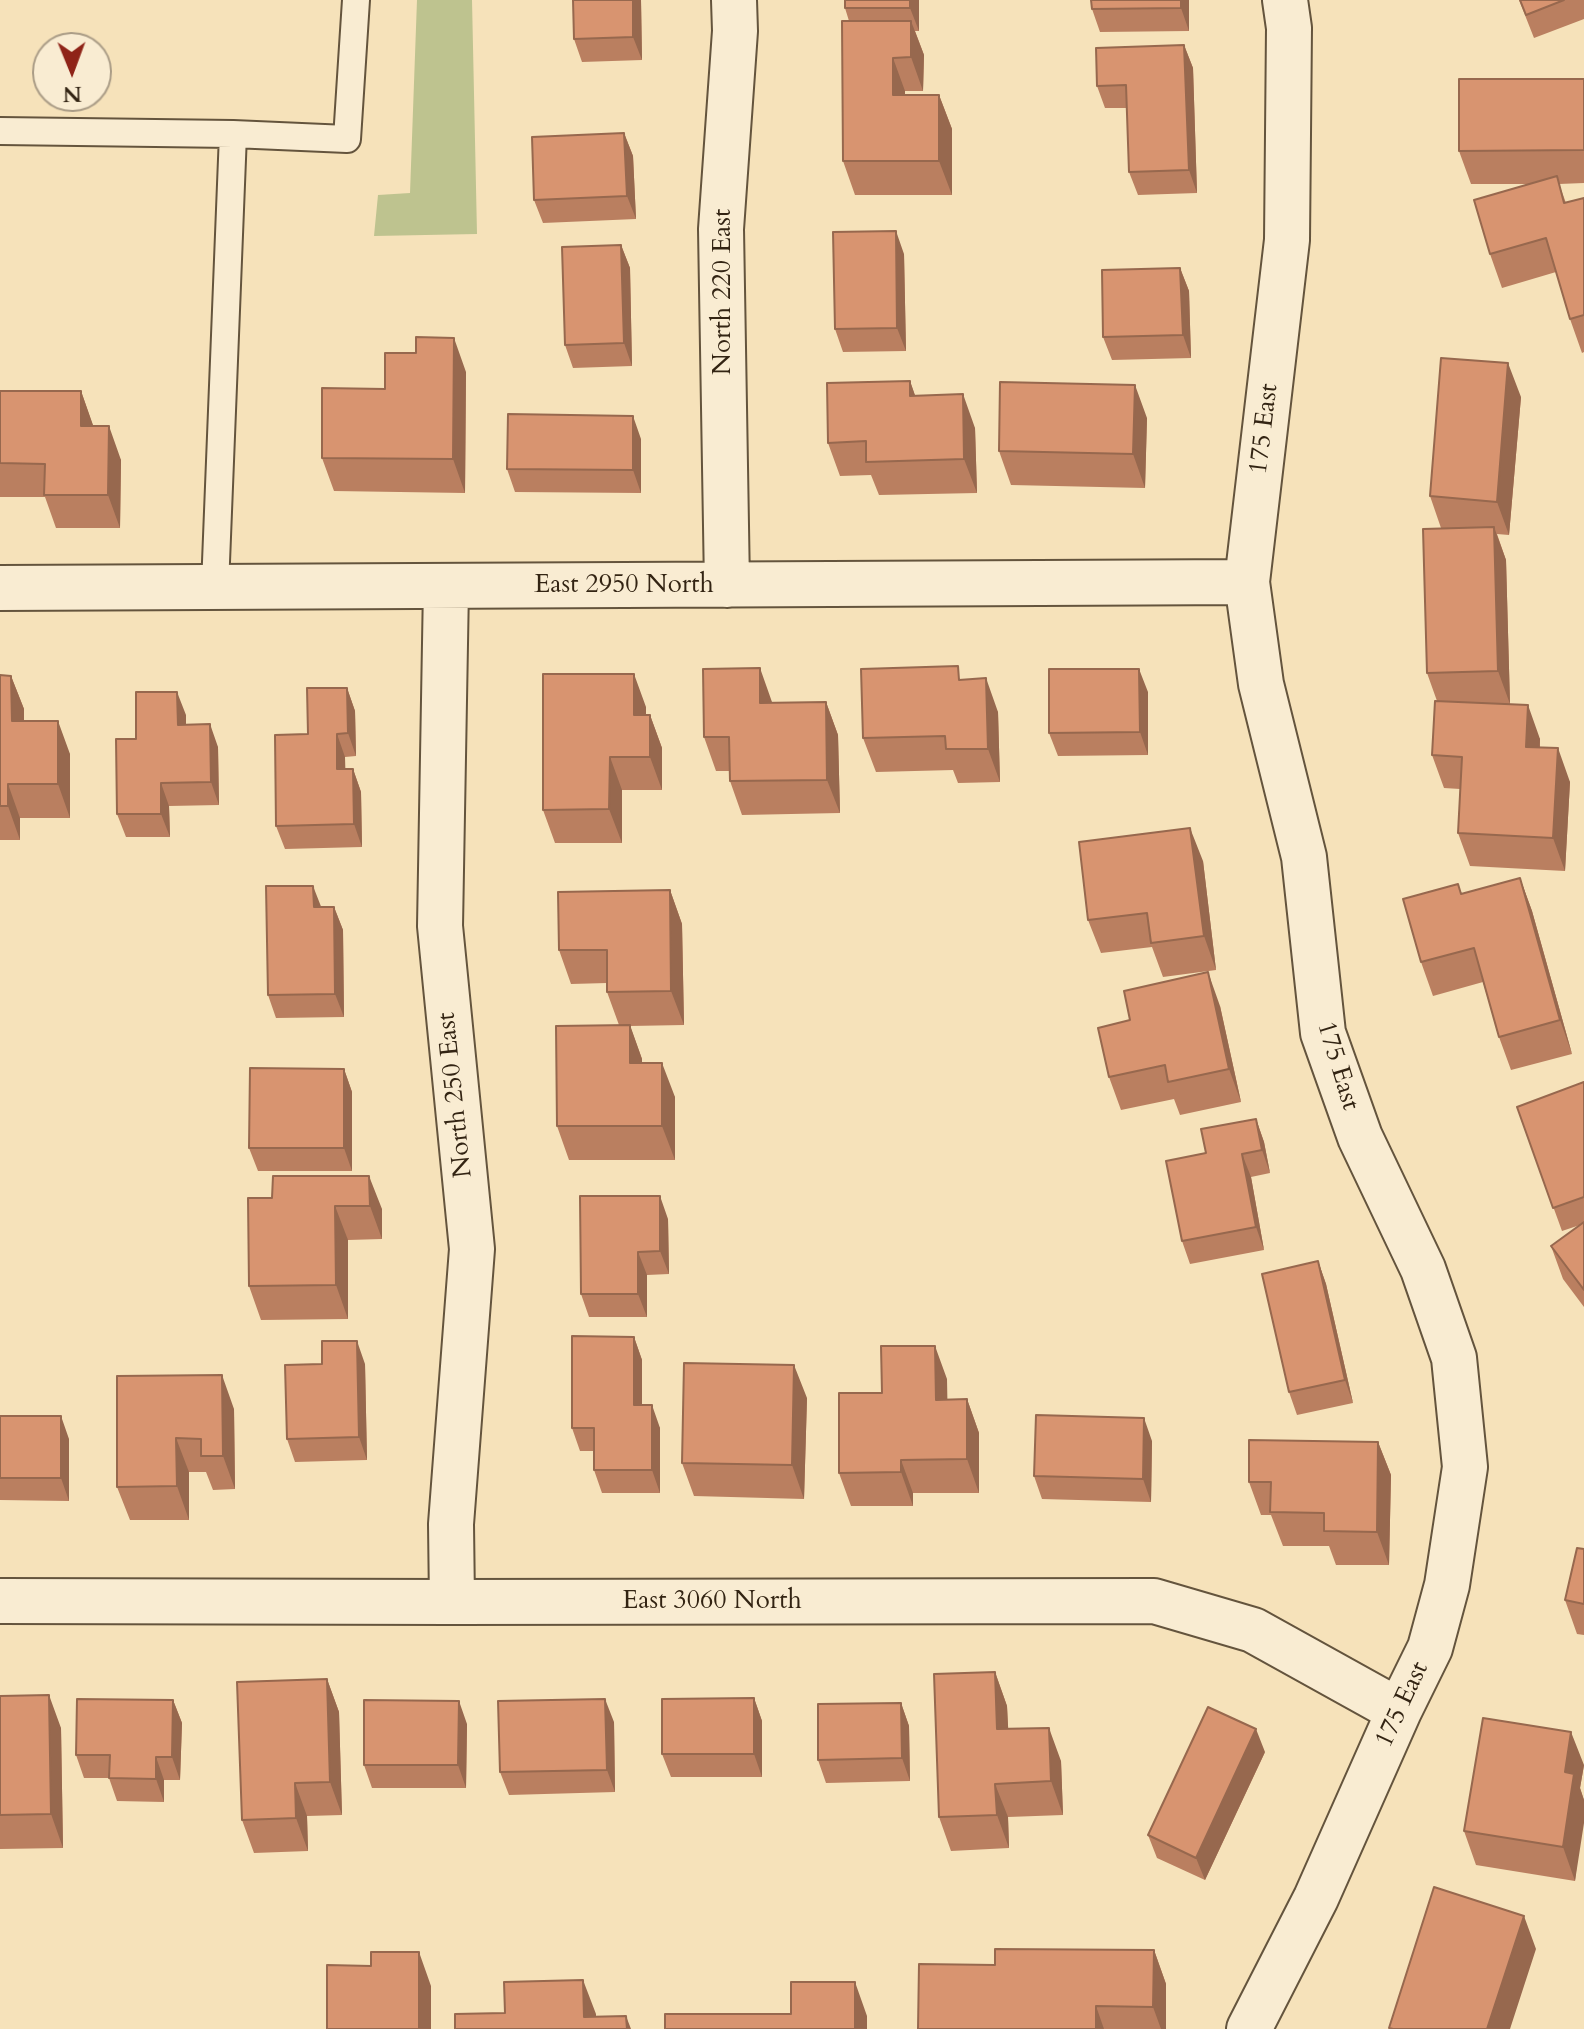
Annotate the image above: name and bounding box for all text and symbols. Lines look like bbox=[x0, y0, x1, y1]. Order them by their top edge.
north arrow bbox=[32, 32, 112, 112]
text: N bbox=[63, 79, 82, 109]
street label: North 220 East bbox=[708, 209, 740, 375]
street label: 175 East bbox=[1244, 382, 1286, 476]
street label: East 2950 North bbox=[534, 570, 714, 602]
street label: North 250 East bbox=[432, 1011, 480, 1179]
street label: 175 East bbox=[1309, 1018, 1365, 1114]
street label: East 3060 North bbox=[622, 1586, 802, 1618]
street label: 175 East bbox=[1370, 1657, 1436, 1753]

